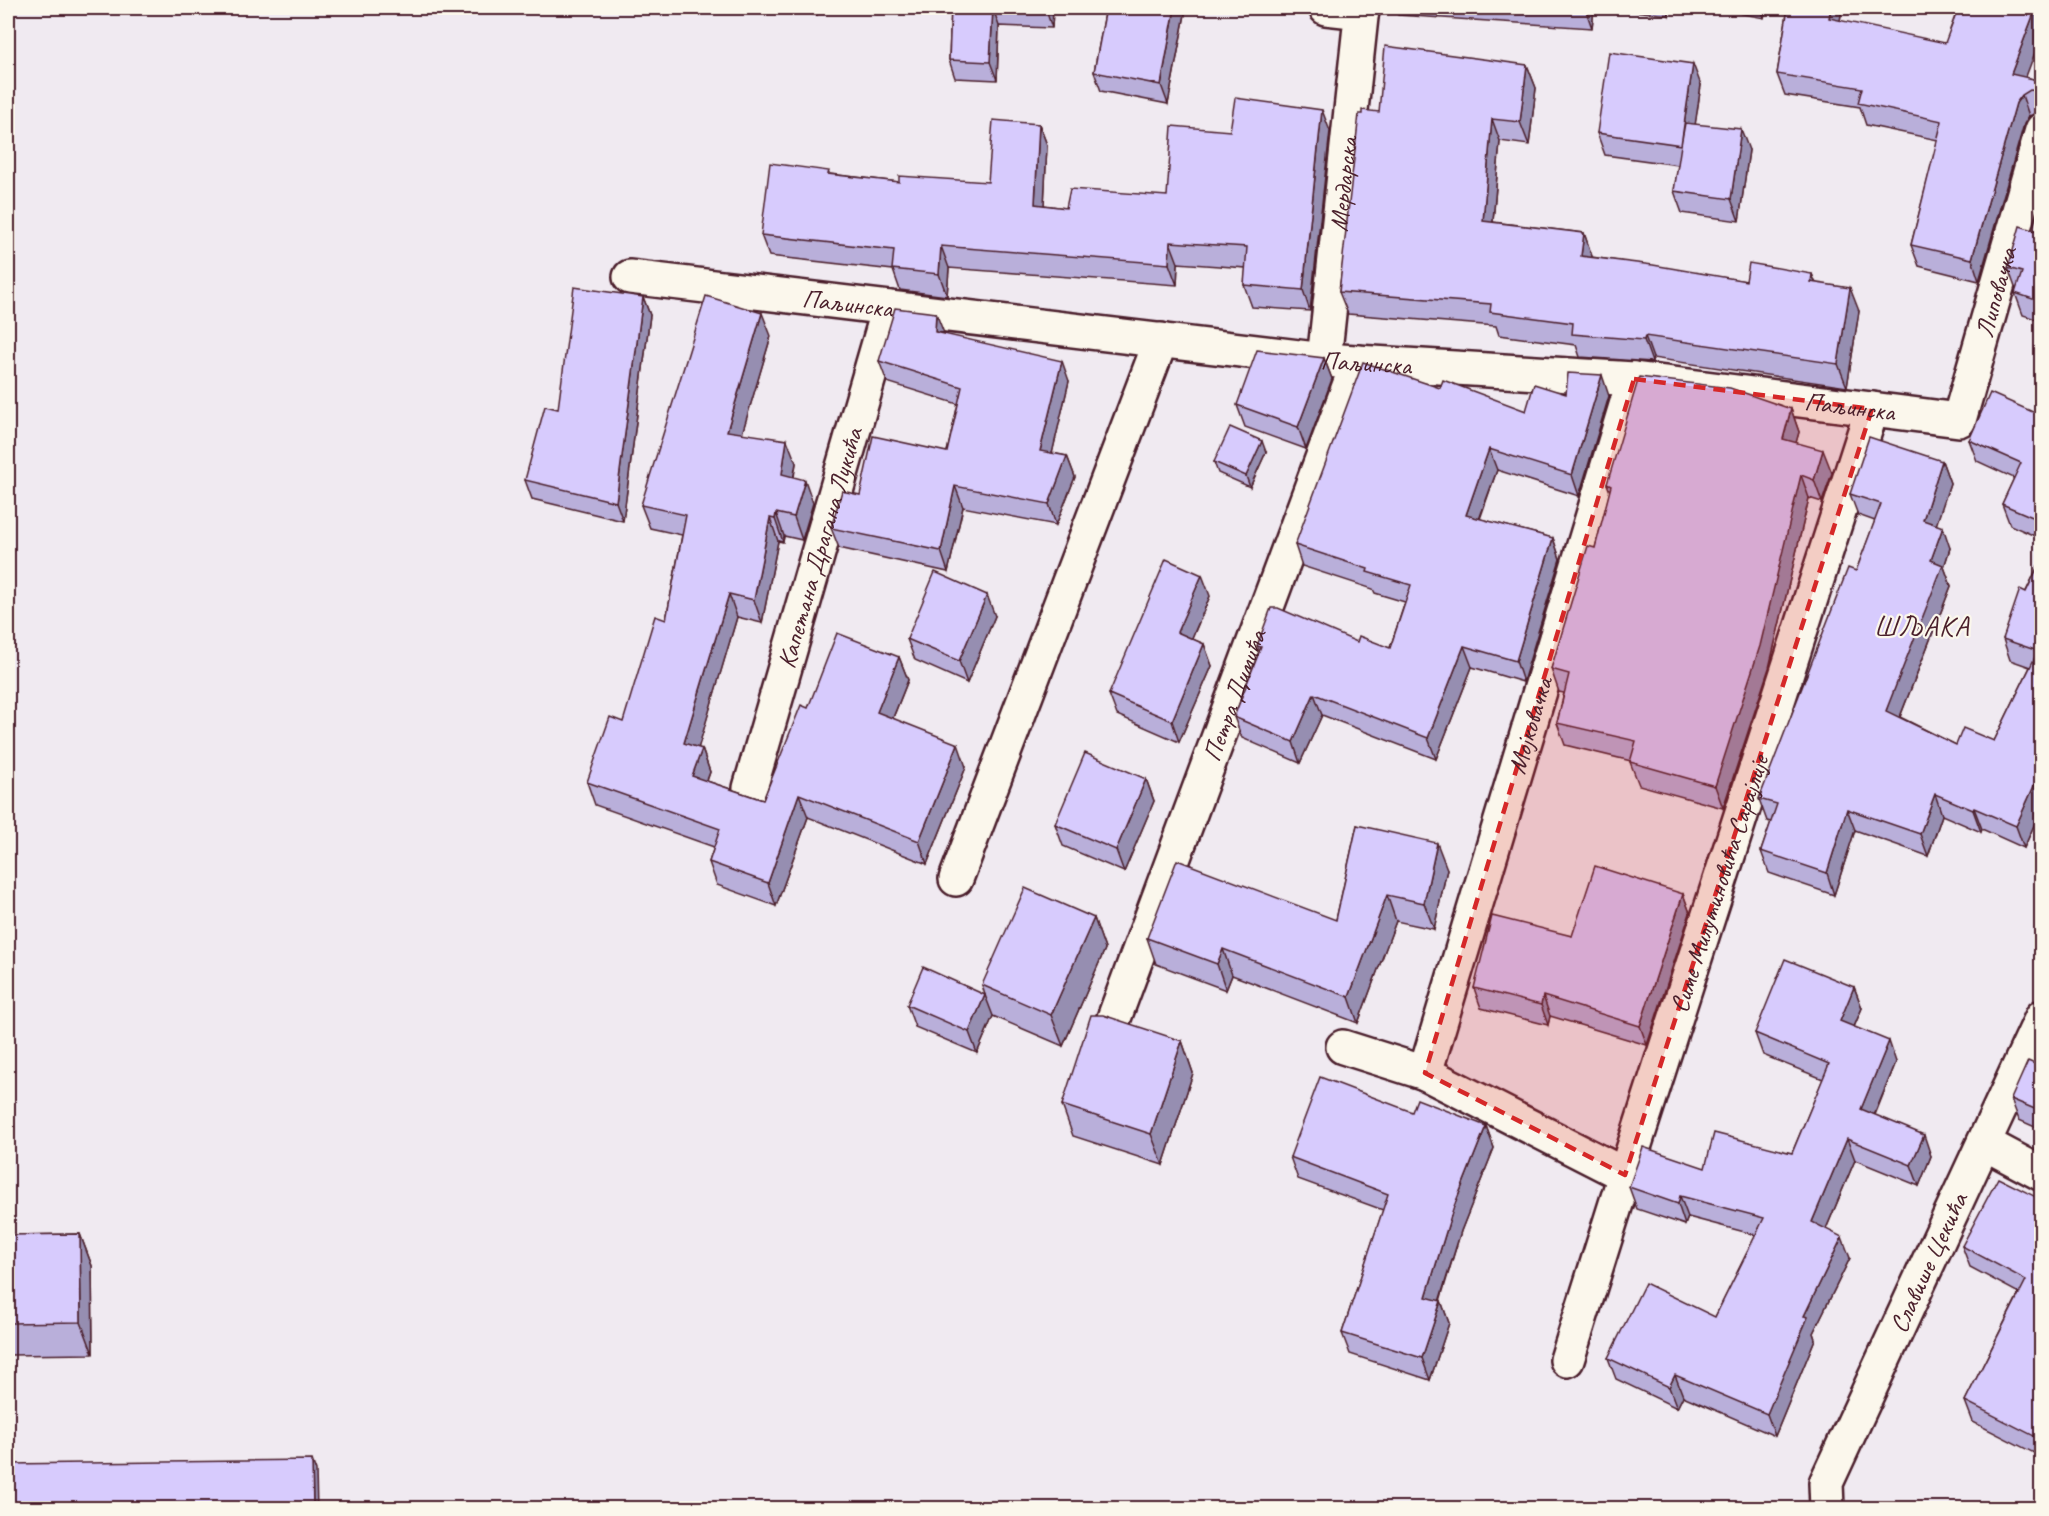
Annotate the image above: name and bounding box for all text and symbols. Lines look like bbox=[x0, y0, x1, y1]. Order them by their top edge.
street label: Мердарска bbox=[1322, 133, 1365, 233]
street label: Липовачка bbox=[1967, 242, 2025, 341]
street label: Паљинска bbox=[801, 282, 896, 325]
street label: Паљинска bbox=[1320, 344, 1414, 382]
street label: Паљинска bbox=[1803, 385, 1898, 429]
street label: Капетана Драгана Лукића bbox=[770, 423, 871, 672]
district label: ШЉАКА bbox=[1874, 609, 1971, 644]
street label: Петра Димића bbox=[1195, 624, 1275, 766]
street label: Мојковачка bbox=[1500, 671, 1561, 777]
street label: Симе Милутиновића Сарајлије bbox=[1663, 749, 1777, 1016]
street label: Славише Цекића bbox=[1882, 1186, 1976, 1338]

